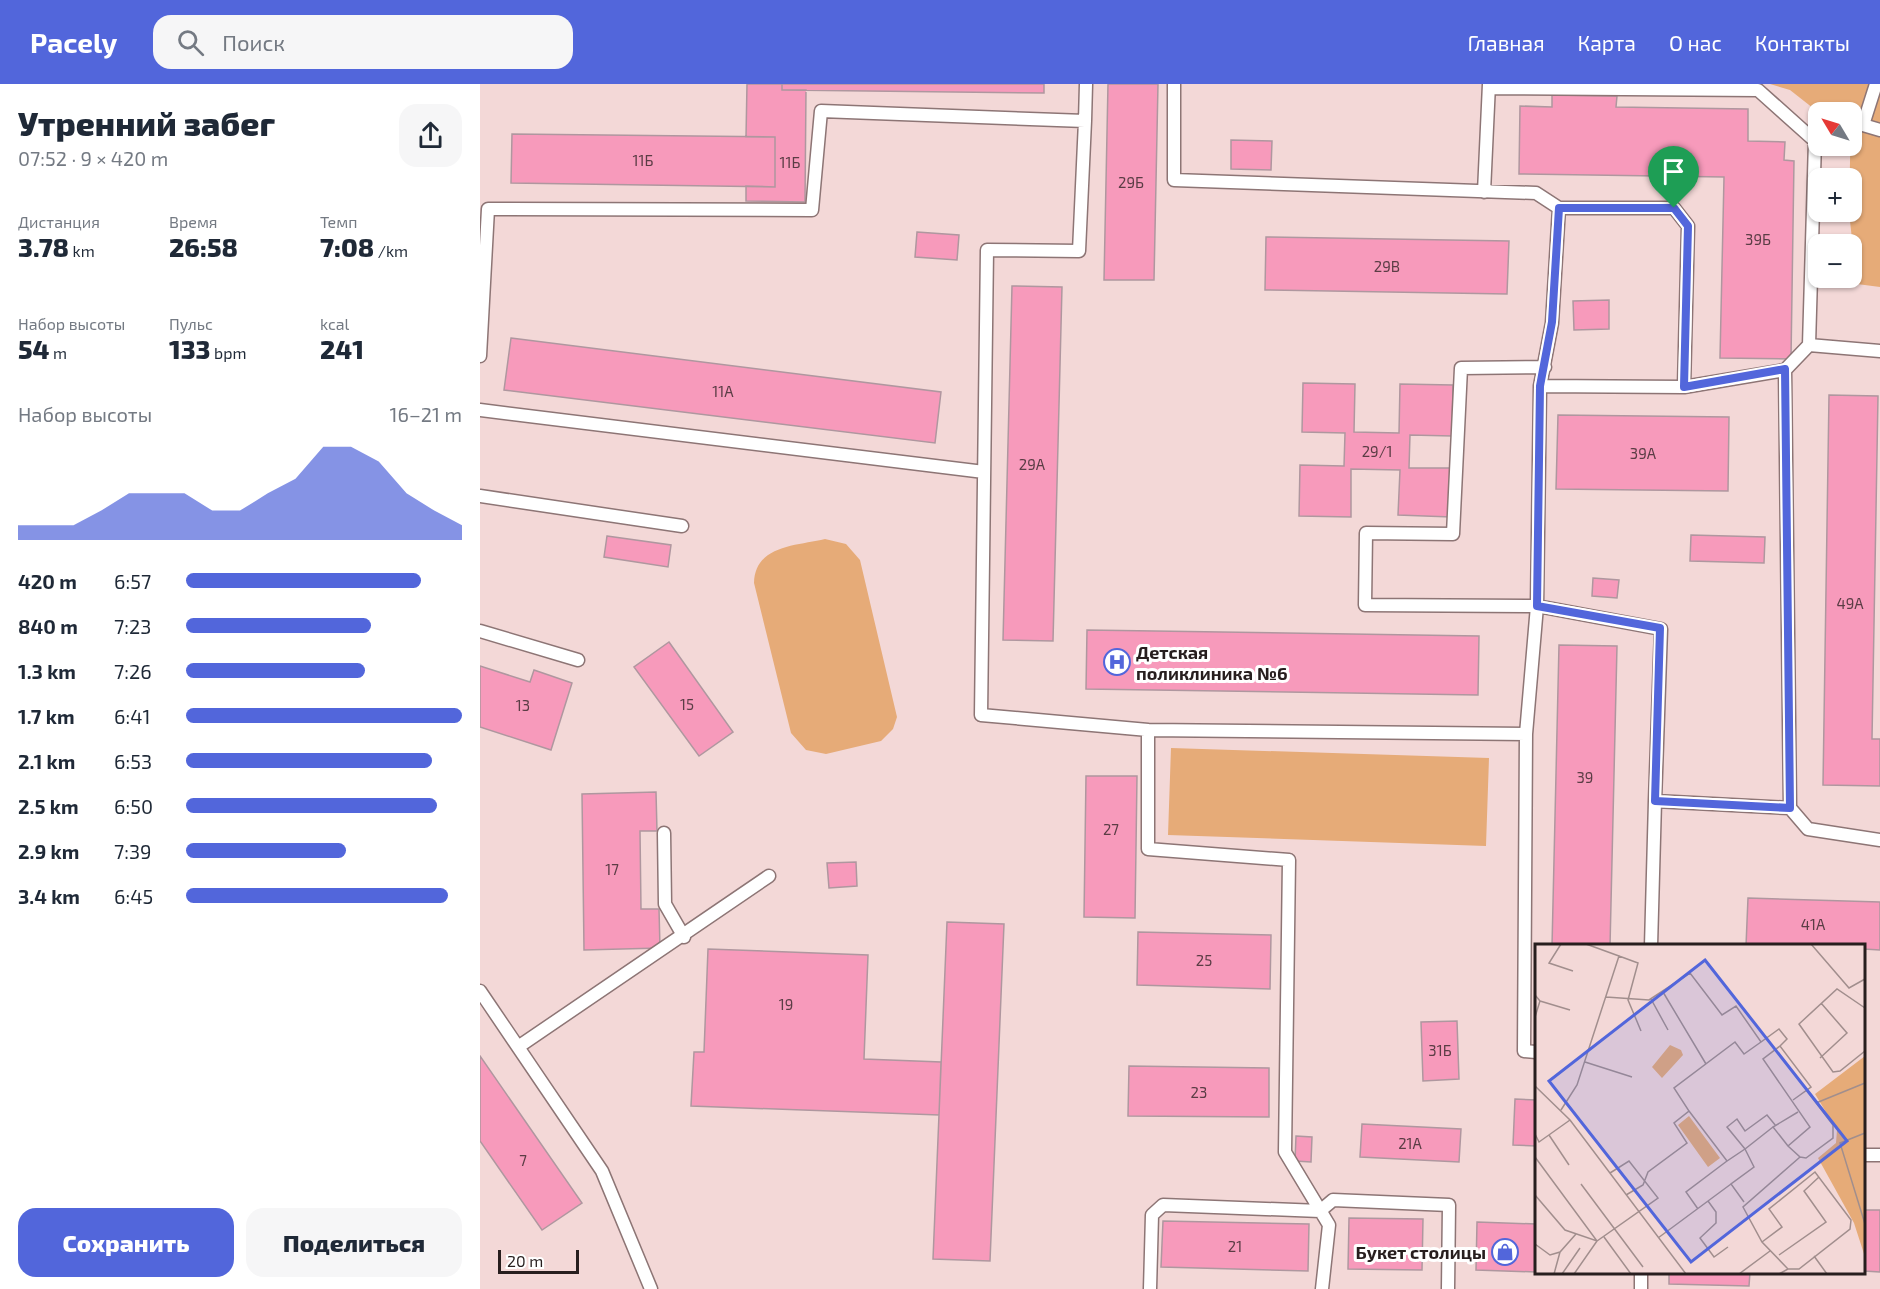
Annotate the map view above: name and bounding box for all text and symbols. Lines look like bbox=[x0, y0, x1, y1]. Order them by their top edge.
search box bbox=[153, 15, 573, 69]
text: Pacely bbox=[30, 25, 117, 59]
icon: search bbox=[174, 26, 207, 59]
text: Поиск bbox=[222, 29, 285, 55]
text: Главная bbox=[1468, 30, 1545, 55]
text: Карта bbox=[1578, 30, 1636, 55]
text: О нас bbox=[1669, 30, 1722, 55]
text: Контакты bbox=[1755, 30, 1850, 55]
north arrow bbox=[1808, 102, 1862, 156]
map controls bbox=[1808, 102, 1862, 288]
text: Утренний забег bbox=[18, 103, 275, 143]
button: share bbox=[399, 104, 462, 167]
text: 07:52 · 9 × 420 m bbox=[18, 146, 168, 170]
pin bbox=[1648, 146, 1699, 208]
house number: 11Б bbox=[633, 151, 653, 169]
house number: 11Б bbox=[780, 153, 800, 171]
icon: arrive bbox=[1657, 155, 1690, 188]
button: + bbox=[1808, 168, 1862, 222]
house number: 29Б bbox=[1118, 173, 1144, 191]
text: Дистанция bbox=[18, 212, 100, 231]
text: Время bbox=[169, 212, 218, 231]
text: Темп bbox=[320, 212, 357, 231]
house number: 39Б bbox=[1745, 230, 1771, 248]
text: 3.78 bbox=[18, 231, 69, 262]
text: 26:58 bbox=[169, 231, 238, 262]
text: 7:08 bbox=[320, 231, 374, 262]
button: − bbox=[1808, 234, 1862, 288]
text: km bbox=[69, 241, 95, 260]
text: /km bbox=[374, 241, 408, 260]
house number: 29В bbox=[1374, 257, 1400, 275]
text: Набор высоты bbox=[18, 314, 125, 333]
text: Пульс bbox=[169, 314, 213, 333]
text: kcal bbox=[320, 314, 349, 333]
text: 54 bbox=[18, 333, 49, 364]
text: 133 bbox=[169, 333, 211, 364]
text: 241 bbox=[320, 333, 364, 364]
text: m bbox=[49, 343, 67, 362]
text: bpm bbox=[211, 343, 247, 362]
house number: 11А bbox=[712, 382, 734, 400]
text: Набор высоты bbox=[18, 402, 152, 426]
text: 16–21 m bbox=[390, 402, 462, 426]
house number: 29/1 bbox=[1362, 442, 1392, 460]
house number: 39А bbox=[1630, 444, 1657, 462]
house number: 29А bbox=[1019, 455, 1046, 473]
text: 420 m bbox=[18, 569, 77, 593]
text: 6:57 bbox=[114, 569, 151, 593]
house number: 49А bbox=[1836, 594, 1864, 612]
text: 840 m bbox=[18, 614, 78, 638]
text: 7:23 bbox=[114, 614, 151, 638]
place label: Детская поликлиника №6 bbox=[1136, 641, 1288, 684]
hospital icon: Детская поликлиника №6 bbox=[1102, 647, 1132, 677]
text: 1.3 km bbox=[18, 659, 76, 683]
text: 7:26 bbox=[114, 659, 152, 683]
house number: 15 bbox=[680, 695, 694, 713]
house number: 13 bbox=[516, 696, 530, 714]
text: 1.7 km bbox=[18, 704, 75, 728]
text: 6:41 bbox=[114, 704, 150, 728]
text: 2.1 km bbox=[18, 749, 75, 773]
text: 6:53 bbox=[114, 749, 152, 773]
house number: 39 bbox=[1577, 768, 1593, 786]
text: 2.5 km bbox=[18, 794, 79, 818]
text: 6:50 bbox=[114, 794, 153, 818]
house number: 27 bbox=[1103, 820, 1119, 838]
text: 2.9 km bbox=[18, 839, 79, 863]
text: 7:39 bbox=[114, 839, 152, 863]
house number: 17 bbox=[605, 860, 619, 878]
text: 3.4 km bbox=[18, 884, 80, 908]
text: 6:45 bbox=[114, 884, 153, 908]
house number: 41А bbox=[1801, 915, 1826, 933]
inset map bbox=[1535, 944, 1865, 1274]
house number: 25 bbox=[1196, 951, 1212, 969]
house number: 19 bbox=[779, 995, 793, 1013]
house number: 31Б bbox=[1428, 1041, 1452, 1059]
house number: 23 bbox=[1191, 1083, 1207, 1101]
house number: 21А bbox=[1398, 1134, 1423, 1152]
house number: 7 bbox=[519, 1151, 527, 1169]
button: Сохранить bbox=[18, 1208, 234, 1277]
button: Поделиться bbox=[246, 1208, 462, 1277]
house number: 21 bbox=[1228, 1237, 1242, 1255]
shop icon: Букет столицы bbox=[1490, 1237, 1520, 1267]
place label: Букет столицы bbox=[1356, 1241, 1486, 1263]
scale bar bbox=[498, 1247, 579, 1274]
text: 20 m bbox=[507, 1251, 543, 1270]

